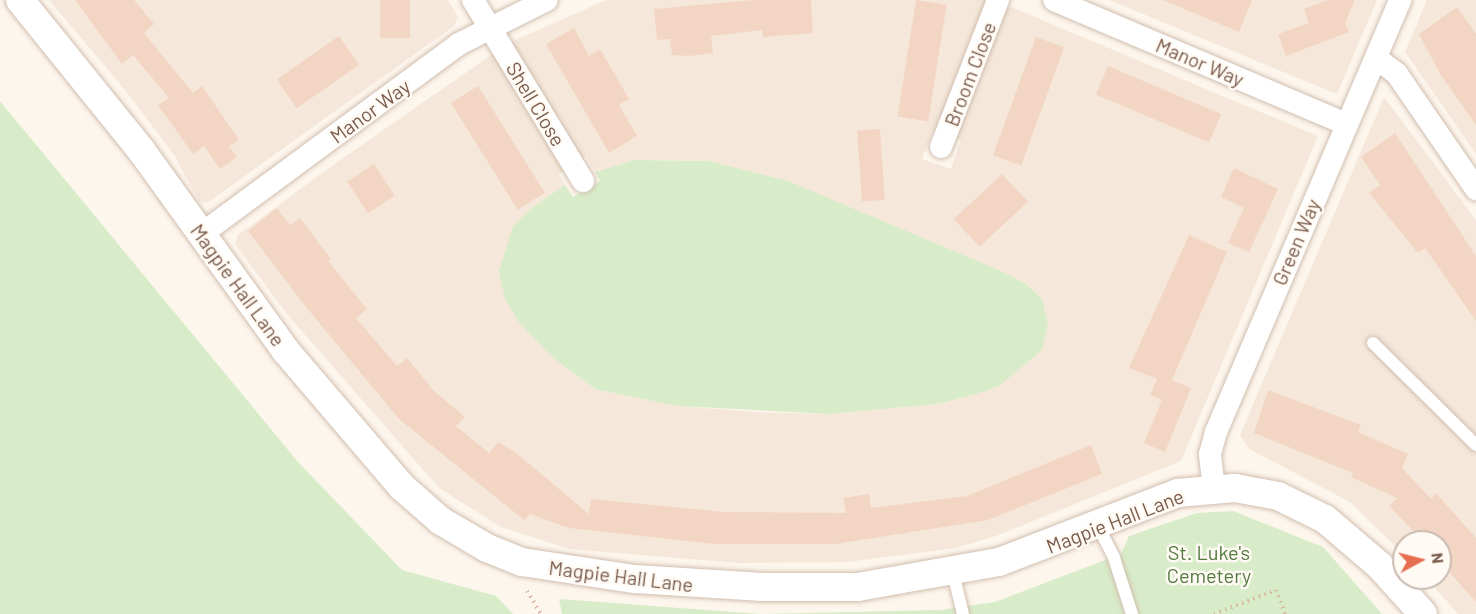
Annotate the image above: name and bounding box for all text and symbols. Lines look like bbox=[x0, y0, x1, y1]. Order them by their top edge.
street label: Broom Close bbox=[939, 18, 1001, 130]
street label: Manor Way bbox=[1152, 33, 1248, 91]
street label: Shell Close bbox=[501, 57, 571, 151]
street label: Manor Way bbox=[325, 74, 415, 148]
street label: Green Way bbox=[1267, 195, 1325, 289]
street label: Magpie Hall Lane bbox=[186, 219, 290, 351]
street label: Magpie Hall Lane bbox=[1043, 484, 1187, 558]
north arrow bbox=[1392, 530, 1452, 590]
park label: St. Luke's Cemetery bbox=[1167, 540, 1251, 587]
text: N bbox=[1428, 552, 1448, 564]
street label: Magpie Hall Lane bbox=[547, 555, 695, 597]

